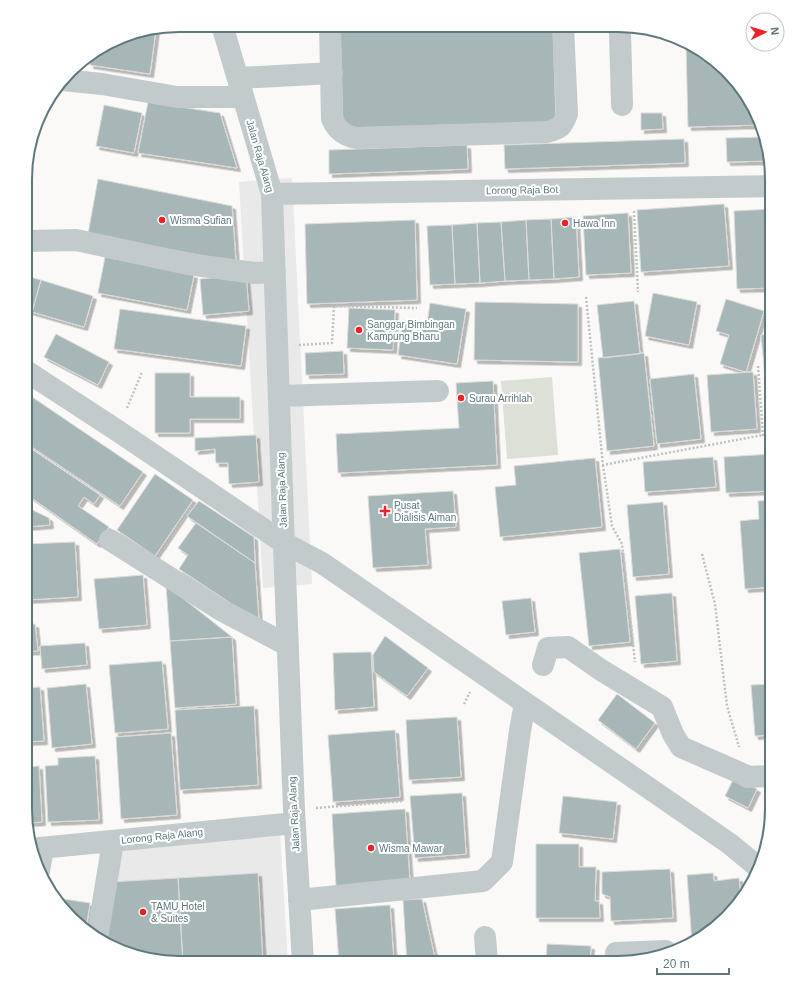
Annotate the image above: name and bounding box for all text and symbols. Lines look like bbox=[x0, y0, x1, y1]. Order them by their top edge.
north arrow bbox=[745, 12, 785, 52]
text: N bbox=[769, 27, 781, 36]
street label: Jalan Raja Alang bbox=[244, 118, 276, 194]
street label: Lorong Raja Bot bbox=[486, 184, 558, 196]
marker: Wisma Sufian bbox=[157, 215, 167, 225]
place label: Wisma Sufian bbox=[170, 215, 232, 226]
marker: Hawa Inn bbox=[560, 218, 570, 228]
place label: Hawa Inn bbox=[573, 218, 615, 229]
place label: Sanggar Bimbingan Kampung Bharu bbox=[367, 319, 455, 342]
marker: Sanggar Bimbingan Kampung Bharu bbox=[354, 325, 364, 335]
marker: Surau Arrihlah bbox=[456, 393, 466, 403]
place label: Surau Arrihlah bbox=[469, 393, 532, 404]
street label: Jalan Raja Alang bbox=[275, 452, 289, 528]
place label: Pusat Dialisis Aiman bbox=[394, 500, 456, 523]
marker: Pusat Dialisis Aiman bbox=[379, 505, 391, 517]
street label: Jalan Raja Alang bbox=[287, 776, 301, 852]
street label: Lorong Raja Alang bbox=[121, 826, 203, 846]
marker: Wisma Mawar bbox=[366, 843, 376, 853]
place label: Wisma Mawar bbox=[379, 843, 443, 854]
place label: TAMU Hotel & Suites bbox=[151, 901, 205, 924]
marker: TAMU Hotel & Suites bbox=[138, 907, 148, 917]
scale bar bbox=[657, 950, 729, 976]
text: 20 m bbox=[663, 957, 690, 971]

